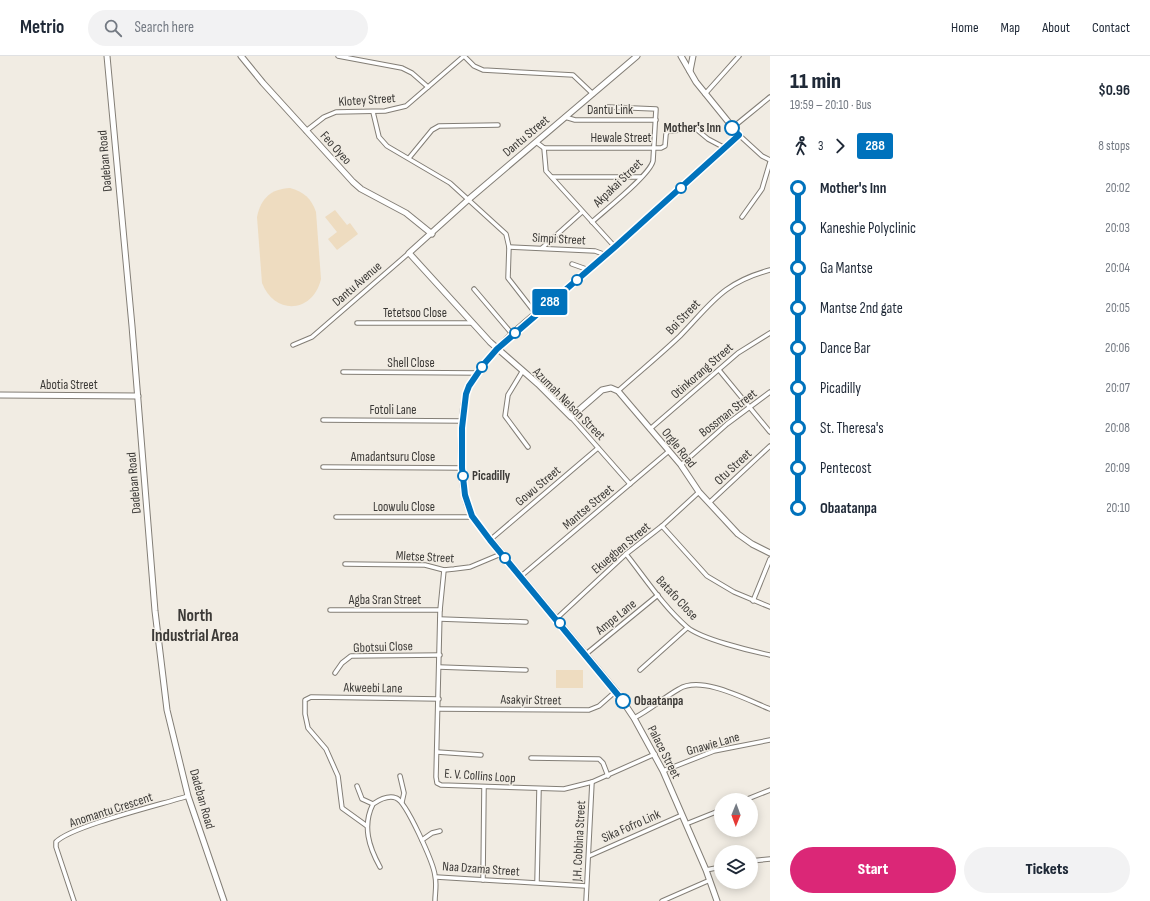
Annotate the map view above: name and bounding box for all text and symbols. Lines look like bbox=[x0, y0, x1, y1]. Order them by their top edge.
search box bbox=[88, 10, 368, 46]
text: Metrio bbox=[20, 16, 64, 39]
icon: search bbox=[102, 17, 124, 39]
text: Search here bbox=[134, 18, 194, 37]
text: Home bbox=[951, 19, 979, 36]
text: Map bbox=[1001, 19, 1020, 36]
text: About bbox=[1042, 19, 1070, 36]
text: Contact bbox=[1092, 19, 1130, 36]
text: 11 min bbox=[790, 68, 841, 95]
text: $0.96 bbox=[1098, 81, 1130, 100]
street label: Klotey Street bbox=[338, 90, 396, 110]
text: 19:59 – 20:10 · Bus bbox=[790, 97, 872, 113]
street label: Dantu Link bbox=[587, 102, 633, 118]
street label: Dantu Street bbox=[499, 112, 553, 160]
place label: Mother's Inn bbox=[664, 120, 721, 136]
marker: Mother's Inn bbox=[724, 120, 740, 136]
street label: Feo Oyeo bbox=[317, 128, 355, 168]
street label: Dadeban Road bbox=[94, 130, 116, 192]
street label: Hewale Street bbox=[590, 130, 652, 146]
icon: walk bbox=[790, 135, 812, 157]
icon: forward bbox=[829, 135, 851, 157]
text: 288 bbox=[865, 137, 885, 154]
text: 3 bbox=[818, 138, 823, 154]
text: 8 stops bbox=[1098, 138, 1130, 154]
street label: Akpakai Street bbox=[589, 155, 646, 211]
text: Mother's Inn bbox=[820, 179, 886, 198]
text: 20:02 bbox=[1105, 180, 1130, 196]
unlabelled marker bbox=[675, 182, 687, 194]
text: Kaneshie Polyclinic bbox=[820, 219, 916, 238]
text: 20:03 bbox=[1105, 220, 1130, 236]
street label: Simpi Street bbox=[532, 230, 586, 248]
street label: Dantu Avenue bbox=[329, 258, 385, 310]
text: Ga Mantse bbox=[820, 259, 873, 278]
text: 20:04 bbox=[1105, 260, 1130, 276]
unlabelled marker bbox=[571, 274, 583, 286]
line badge: 288 bbox=[527, 289, 573, 315]
text: 288 bbox=[540, 293, 560, 310]
street label: Boi Street bbox=[662, 296, 704, 338]
text: Mantse 2nd gate bbox=[820, 299, 903, 318]
text: 20:05 bbox=[1106, 300, 1130, 316]
street label: Tetetsoo Close bbox=[383, 305, 447, 321]
unlabelled marker bbox=[509, 327, 521, 339]
text: Dance Bar bbox=[820, 339, 871, 358]
street label: Otinkorang Street bbox=[668, 340, 736, 402]
text: 20:06 bbox=[1105, 340, 1130, 356]
street label: Shell Close bbox=[387, 355, 435, 371]
unlabelled marker bbox=[476, 361, 488, 373]
street label: Azumah Nelson Street bbox=[529, 364, 609, 444]
street label: Abotia Street bbox=[39, 377, 98, 393]
text: Picadilly bbox=[820, 379, 861, 398]
text: 20:07 bbox=[1106, 380, 1130, 396]
street label: Bossman Street bbox=[696, 386, 760, 440]
street label: Fotoli Lane bbox=[369, 402, 417, 418]
text: St. Theresa's bbox=[820, 419, 884, 438]
text: 20:08 bbox=[1105, 420, 1130, 436]
street label: Orgle Road bbox=[658, 425, 700, 471]
street label: Otu Street bbox=[711, 446, 755, 488]
street label: Amadantsuru Close bbox=[350, 449, 435, 465]
street label: Dadeban Road bbox=[123, 452, 145, 514]
text: Pentecost bbox=[820, 459, 872, 478]
text: 20:09 bbox=[1105, 460, 1130, 476]
street label: Gowu Street bbox=[512, 462, 564, 510]
place label: Picadilly bbox=[472, 468, 511, 484]
marker: Picadilly bbox=[457, 470, 469, 482]
street label: Mantse Street bbox=[559, 481, 617, 533]
street label: Loowulu Close bbox=[373, 499, 435, 515]
text: Obaatanpa bbox=[820, 499, 877, 518]
text: 20:10 bbox=[1106, 500, 1130, 516]
street label: Ekuegben Street bbox=[588, 519, 654, 577]
street label: Mletse Street bbox=[395, 547, 455, 567]
unlabelled marker bbox=[499, 552, 511, 564]
street label: Batafo Close bbox=[653, 573, 701, 623]
street label: Agba Sran Street bbox=[348, 592, 421, 608]
street label: Ampe Lane bbox=[592, 596, 639, 639]
district label: North Industrial Area bbox=[151, 606, 239, 646]
unlabelled marker bbox=[554, 617, 566, 629]
street label: Gbotsui Close bbox=[353, 638, 413, 656]
street label: Akweebi Lane bbox=[342, 679, 403, 697]
street label: Asakyir Street bbox=[499, 691, 562, 709]
marker: Obaatanpa bbox=[615, 693, 631, 709]
place label: Obaatanpa bbox=[634, 693, 683, 709]
street label: Palace Street bbox=[644, 723, 684, 781]
street label: Gnawie Lane bbox=[685, 729, 741, 759]
street label: E. V. Collins Loop bbox=[444, 766, 516, 786]
street label: Dadeban Road bbox=[186, 767, 218, 831]
street label: Anomantu Crescent bbox=[66, 789, 155, 831]
north arrow bbox=[714, 793, 758, 837]
map controls bbox=[714, 793, 758, 889]
street label: J.H. Cobbina Street bbox=[569, 800, 589, 883]
street label: Sika Fofro Link bbox=[599, 806, 663, 846]
button: layers bbox=[714, 845, 758, 889]
button: Start bbox=[790, 847, 956, 893]
button: Tickets bbox=[964, 847, 1130, 893]
street label: Naa Dzama Street bbox=[442, 858, 520, 880]

